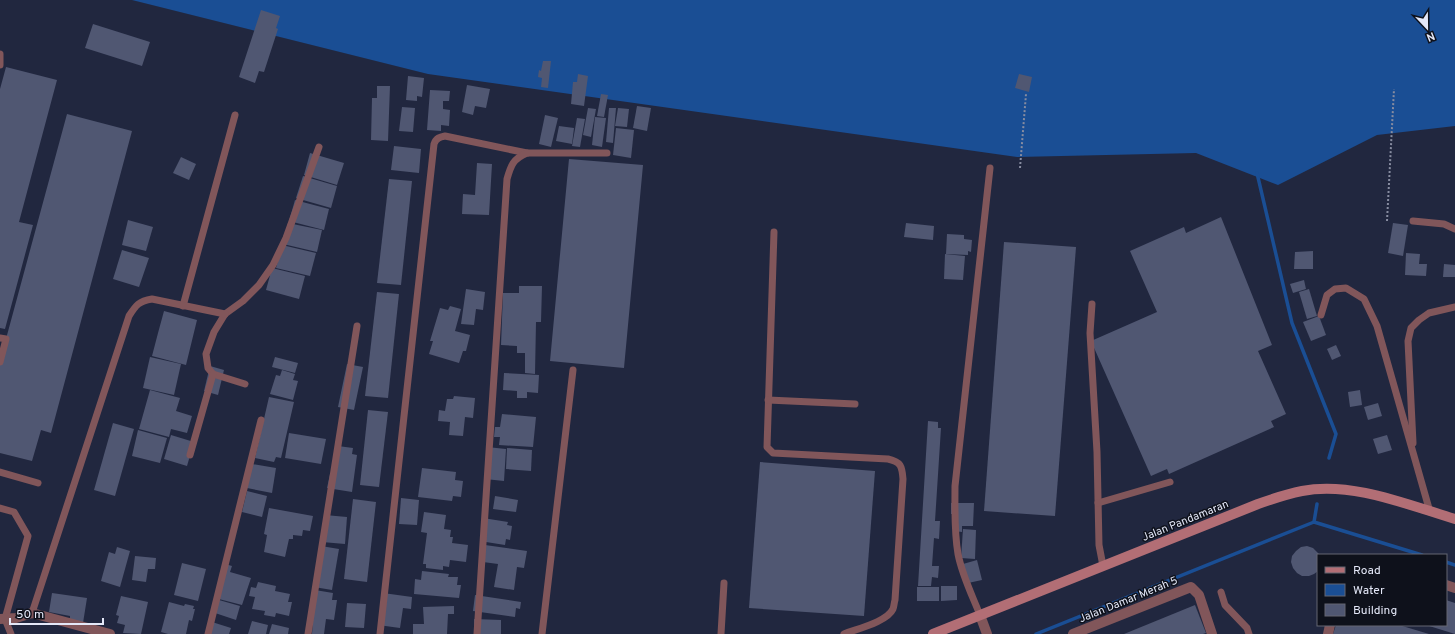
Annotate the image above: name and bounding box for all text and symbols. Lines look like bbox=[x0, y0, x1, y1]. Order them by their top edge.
north arrow bbox=[1407, 8, 1447, 48]
text: N bbox=[1424, 28, 1437, 44]
street label: Jalan Pandamaran bbox=[1140, 497, 1231, 545]
legend bbox=[1317, 554, 1447, 626]
text: Road bbox=[1353, 563, 1381, 579]
street label: Jalan Damar Merah 5 bbox=[1077, 574, 1180, 626]
text: Water bbox=[1353, 583, 1385, 599]
scale bar bbox=[10, 600, 103, 626]
text: Building bbox=[1353, 603, 1397, 619]
text: 50 m bbox=[16, 607, 44, 623]

